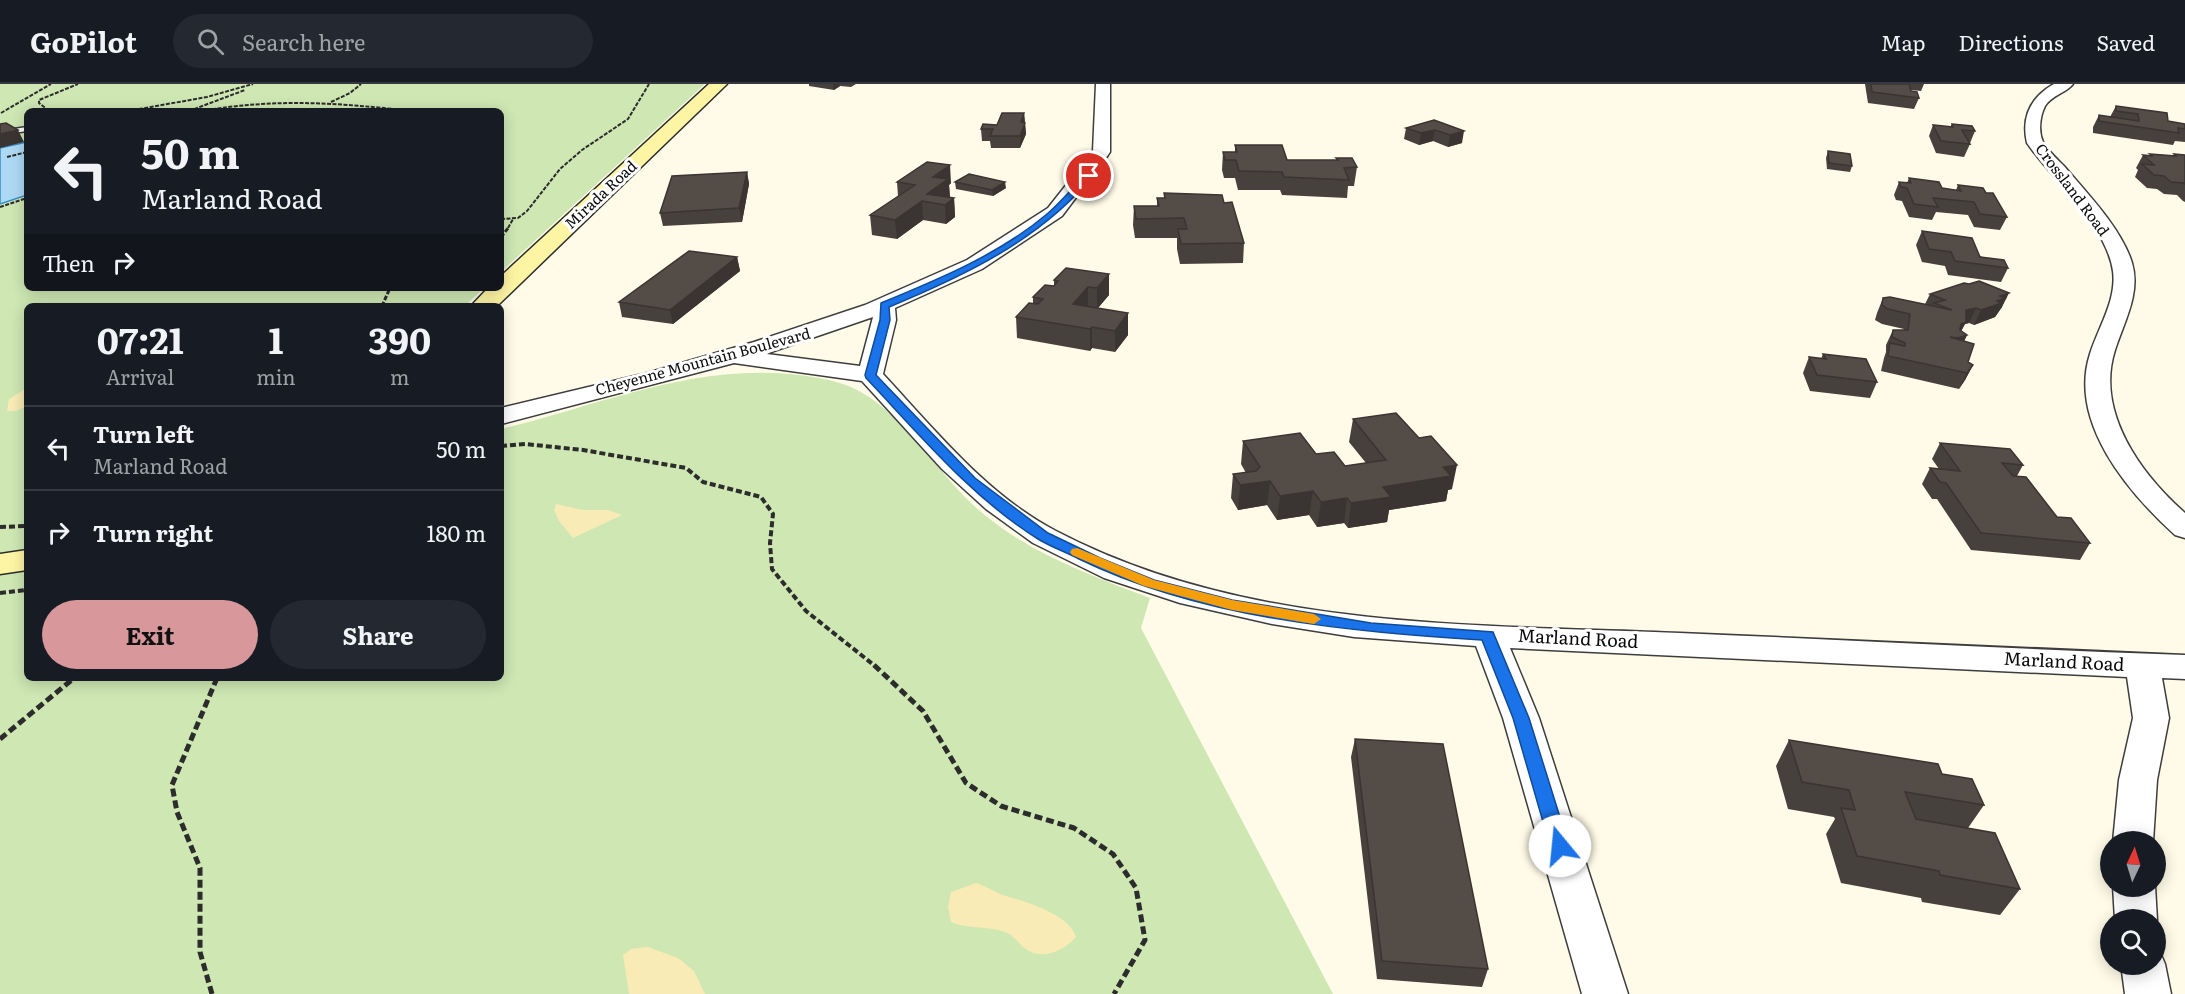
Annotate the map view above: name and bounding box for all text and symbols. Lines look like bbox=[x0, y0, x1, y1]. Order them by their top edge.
search box bbox=[173, 14, 593, 68]
text: GoPilot bbox=[30, 20, 137, 62]
icon: search bbox=[194, 25, 227, 58]
text: Search here bbox=[242, 25, 365, 58]
text: Map bbox=[1881, 26, 1926, 57]
text: Directions bbox=[1959, 26, 2064, 57]
text: Saved bbox=[2097, 26, 2155, 57]
text: 50 m bbox=[141, 120, 240, 182]
icon: left bbox=[42, 132, 120, 210]
street label: Crossland Road bbox=[2031, 138, 2116, 240]
pin bbox=[1063, 150, 1114, 201]
street label: Mirada Road bbox=[559, 154, 641, 234]
icon: arrive bbox=[1072, 159, 1105, 192]
text: Marland Road bbox=[141, 177, 323, 217]
text: Then bbox=[42, 246, 95, 279]
icon: right bbox=[107, 246, 140, 279]
text: 07:21 bbox=[97, 312, 184, 365]
text: 1 bbox=[269, 312, 283, 365]
text: 390 bbox=[368, 312, 431, 365]
street label: Cheyenne Mountain Boulevard bbox=[593, 321, 813, 400]
text: Arrival bbox=[106, 361, 174, 391]
text: min bbox=[256, 361, 296, 391]
text: m bbox=[390, 361, 410, 391]
text: Turn left bbox=[93, 417, 194, 450]
icon: left bbox=[42, 432, 75, 465]
text: 50 m bbox=[436, 432, 486, 465]
text: Marland Road bbox=[93, 450, 227, 480]
icon: right bbox=[42, 516, 75, 549]
text: Turn right bbox=[93, 516, 213, 549]
text: 180 m bbox=[426, 516, 486, 549]
button: Exit bbox=[42, 600, 258, 669]
button: Share bbox=[270, 600, 486, 669]
street label: Marland Road bbox=[1517, 621, 1639, 654]
street label: Marland Road bbox=[2003, 644, 2125, 677]
position arrow bbox=[1528, 814, 1592, 878]
north arrow bbox=[2100, 831, 2166, 897]
map controls bbox=[2100, 831, 2166, 975]
button: search bbox=[2100, 909, 2166, 975]

